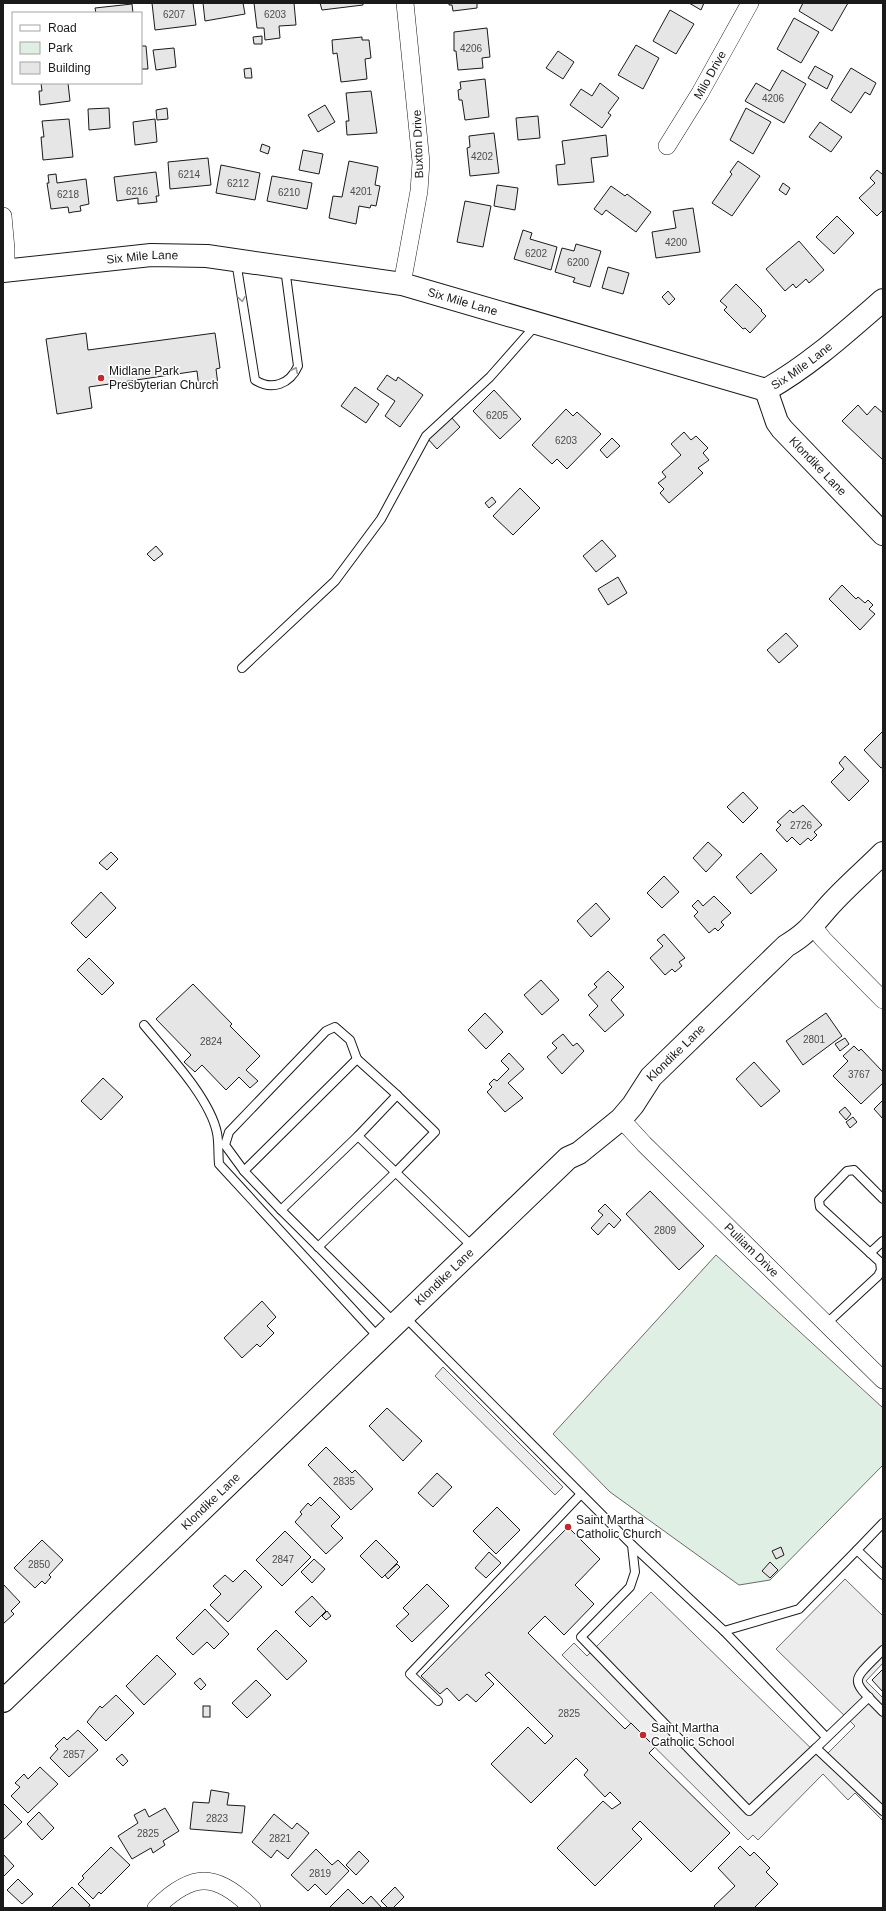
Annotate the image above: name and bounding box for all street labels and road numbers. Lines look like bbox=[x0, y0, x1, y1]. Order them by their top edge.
street label: Milo Drive bbox=[691, 48, 729, 102]
street label: Buxton Drive bbox=[410, 109, 426, 179]
street label: Six Mile Lane bbox=[106, 248, 179, 267]
street label: Six Mile Lane bbox=[426, 285, 500, 319]
street label: Six Mile Lane bbox=[768, 339, 835, 392]
street label: Klondike Lane bbox=[786, 434, 849, 499]
street label: Klondike Lane bbox=[644, 1021, 708, 1085]
street label: Pulliam Drive bbox=[721, 1220, 782, 1280]
street label: Klondike Lane bbox=[412, 1245, 477, 1308]
street label: Klondike Lane bbox=[178, 1470, 243, 1533]

